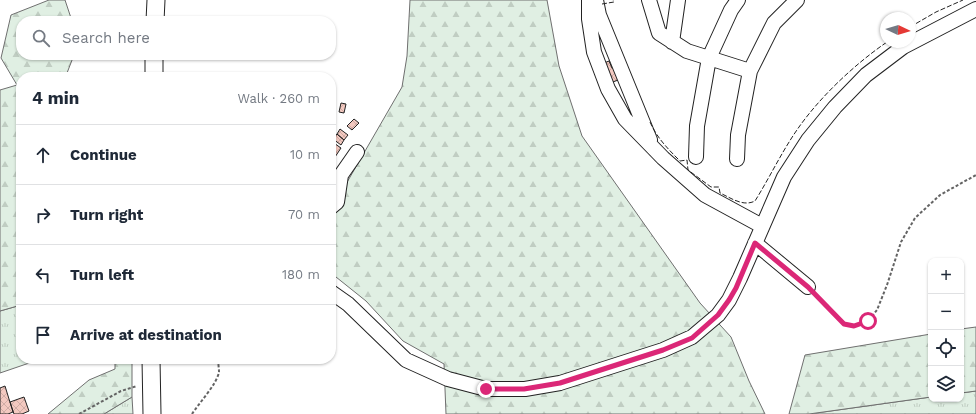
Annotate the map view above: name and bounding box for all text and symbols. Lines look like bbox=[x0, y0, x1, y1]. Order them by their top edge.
north arrow bbox=[880, 12, 916, 48]
search box bbox=[16, 16, 336, 60]
icon: search bbox=[30, 27, 52, 49]
text: Search here bbox=[62, 29, 150, 47]
text: 4 min bbox=[32, 88, 79, 108]
text: Walk · 260 m bbox=[237, 91, 320, 106]
icon: ahead bbox=[32, 144, 54, 166]
text: Continue bbox=[70, 146, 137, 164]
text: 10 m bbox=[290, 147, 320, 162]
icon: right bbox=[32, 204, 54, 226]
text: Turn right bbox=[70, 206, 143, 224]
text: 70 m bbox=[288, 207, 320, 222]
map controls bbox=[928, 258, 964, 402]
button: + bbox=[928, 258, 964, 294]
icon: left bbox=[32, 264, 54, 286]
text: Turn left bbox=[70, 266, 134, 284]
text: 180 m bbox=[282, 267, 320, 282]
button: − bbox=[928, 294, 964, 330]
route start bbox=[859, 312, 877, 330]
icon: arrive bbox=[32, 324, 54, 346]
text: Arrive at destination bbox=[70, 326, 222, 344]
button: locate bbox=[928, 330, 964, 366]
button: layers bbox=[928, 366, 964, 402]
route end bbox=[477, 380, 495, 398]

